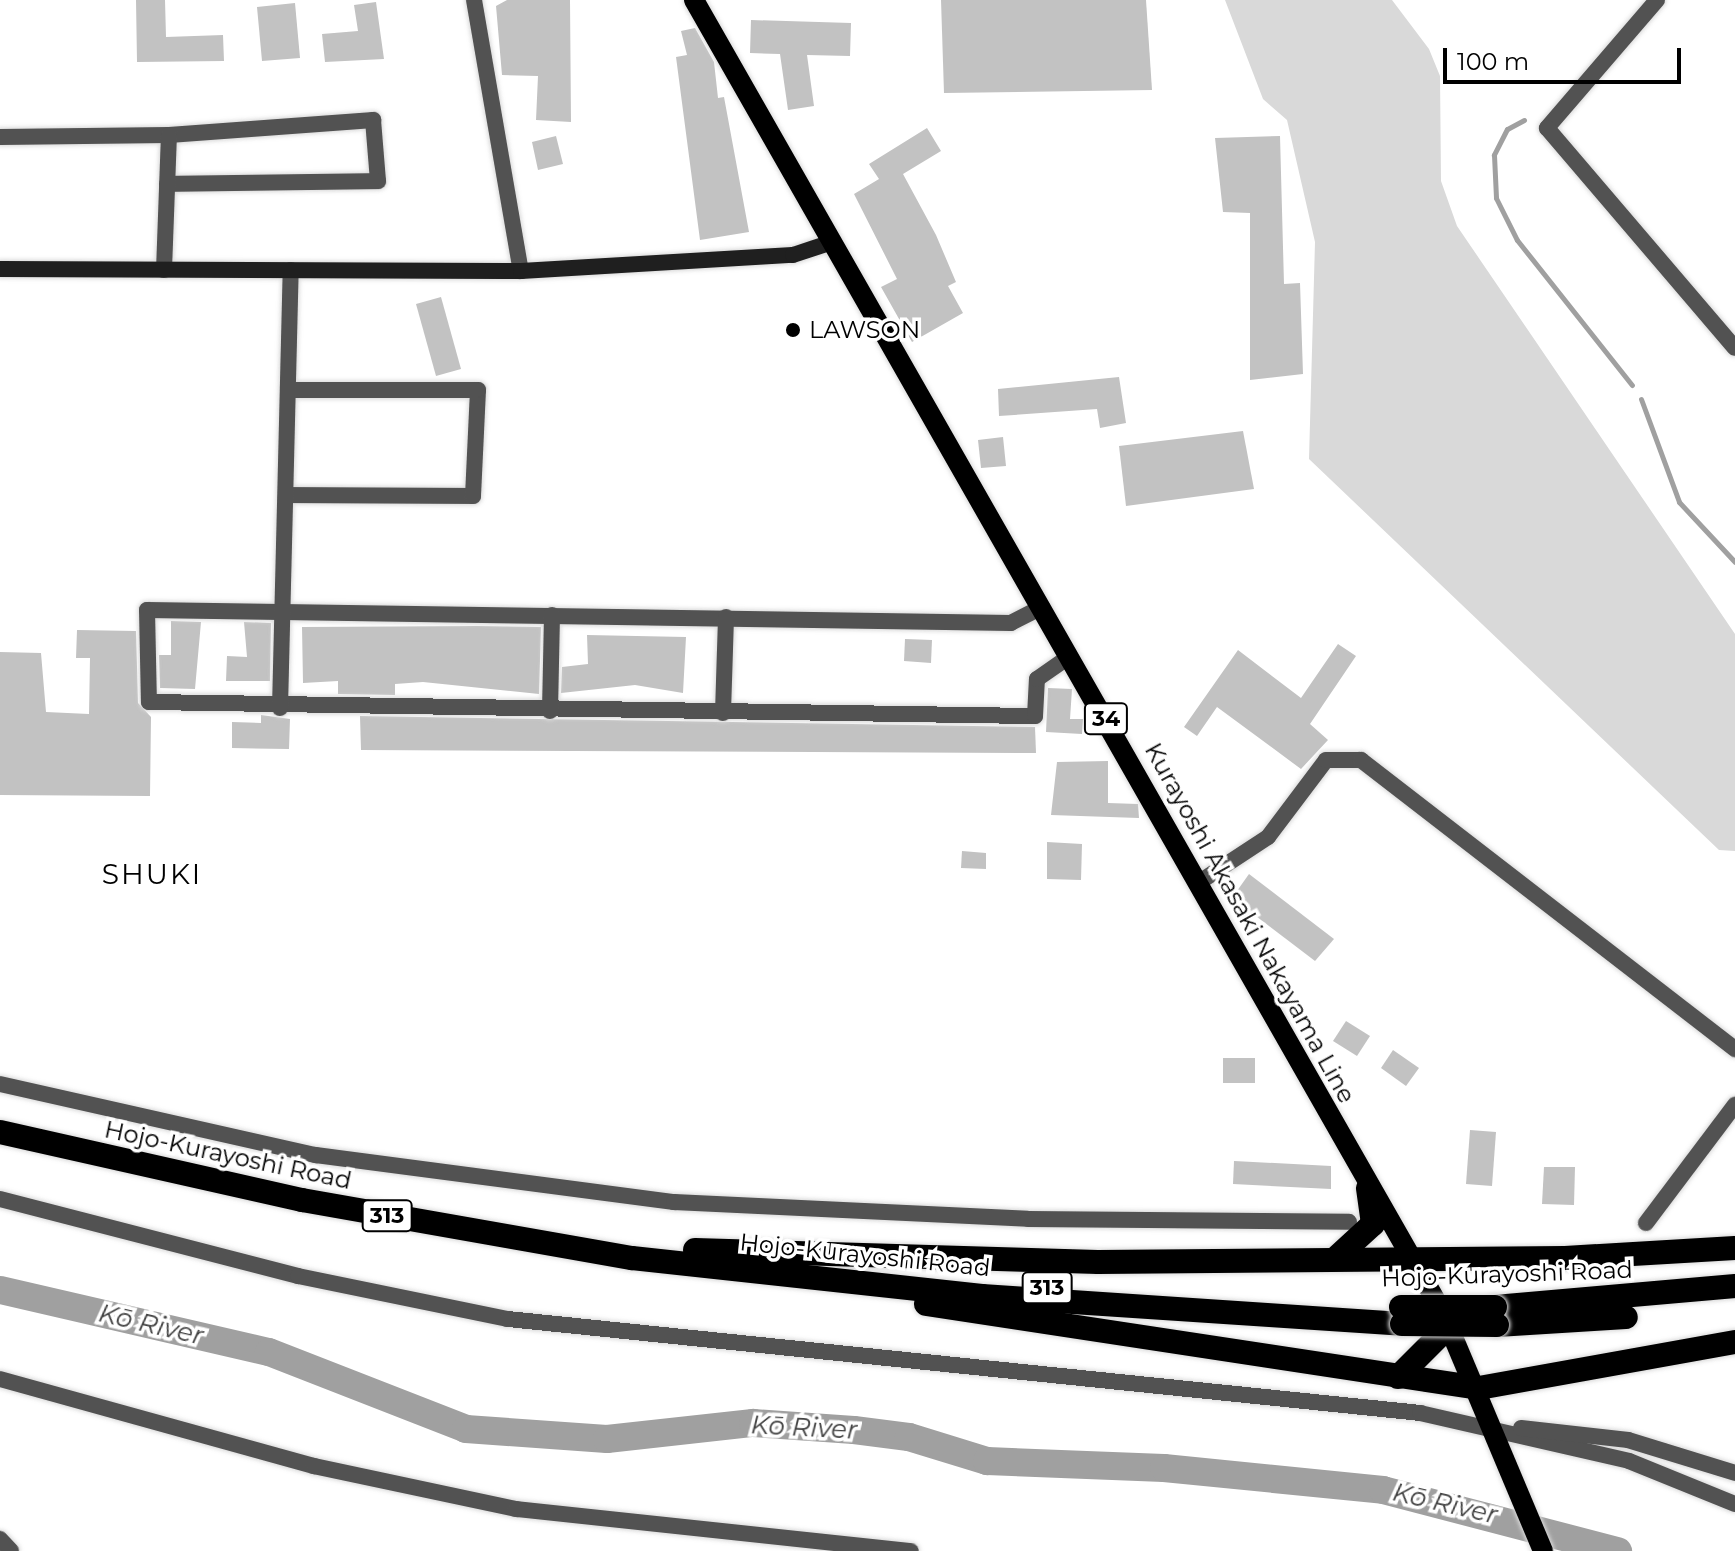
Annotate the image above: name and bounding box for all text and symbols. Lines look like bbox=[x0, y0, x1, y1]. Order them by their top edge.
scale bar bbox=[1447, 32, 1685, 82]
text: 100 m bbox=[1457, 47, 1529, 76]
place label: LAWSON bbox=[809, 316, 920, 344]
marker: LAWSON bbox=[784, 321, 802, 339]
road number: 34 bbox=[1082, 701, 1130, 737]
street label: Kurayoshi Akasaki Nakayama Line bbox=[1139, 738, 1361, 1108]
district label: SHUKI bbox=[102, 857, 202, 891]
street label: Hojo-Kurayoshi Road bbox=[102, 1115, 354, 1195]
road number: 313 bbox=[361, 1198, 413, 1234]
street label: Hojo-Kurayoshi Road bbox=[738, 1228, 992, 1282]
street label: Hojo-Kurayoshi Road bbox=[1381, 1255, 1633, 1293]
road number: 313 bbox=[1021, 1270, 1073, 1306]
water label: Kō River bbox=[96, 1298, 206, 1352]
water label: Kō River bbox=[750, 1410, 858, 1446]
water label: Kō River bbox=[1390, 1477, 1500, 1531]

